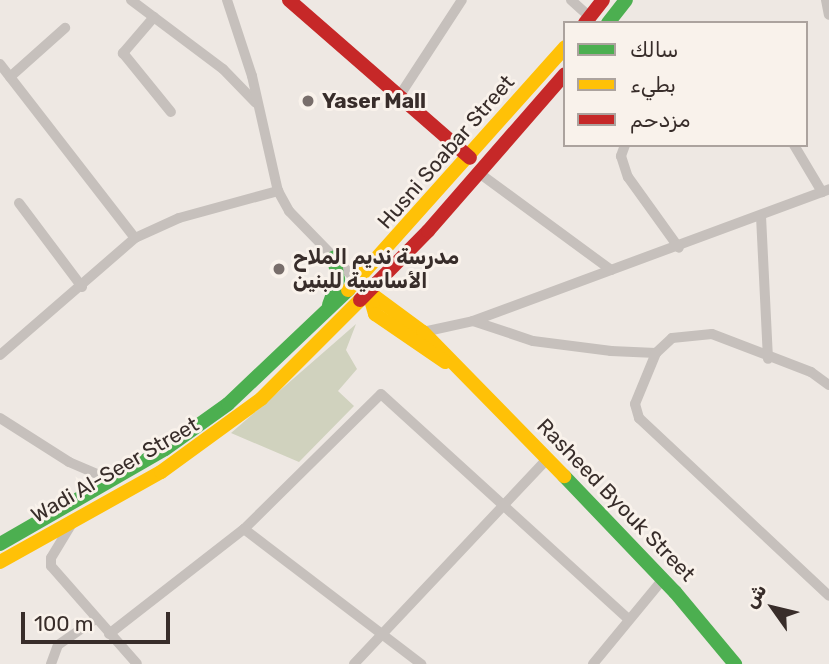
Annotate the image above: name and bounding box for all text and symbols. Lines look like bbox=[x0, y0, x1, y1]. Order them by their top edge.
legend bbox=[563, 21, 808, 147]
text: سالك bbox=[630, 37, 678, 62]
street label: Husni Soabar Street bbox=[372, 70, 520, 234]
text: بطيء bbox=[630, 72, 676, 97]
place label: Yaser Mall bbox=[322, 88, 426, 114]
marker: Yaser Mall bbox=[300, 93, 316, 109]
text: مزدحم bbox=[630, 107, 690, 132]
place label: مدرسة نديم الملاح الأساسية للبنين bbox=[293, 244, 459, 294]
marker: مدرسة نديم الملاح الأساسية للبنين bbox=[271, 261, 287, 277]
street label: Wadi Al-Seer Street bbox=[26, 412, 204, 528]
street label: Rasheed Byouk Street bbox=[532, 413, 700, 587]
north arrow bbox=[738, 573, 808, 643]
text: ش bbox=[739, 580, 771, 612]
scale bar bbox=[24, 598, 173, 642]
text: 100 m bbox=[34, 611, 93, 636]

